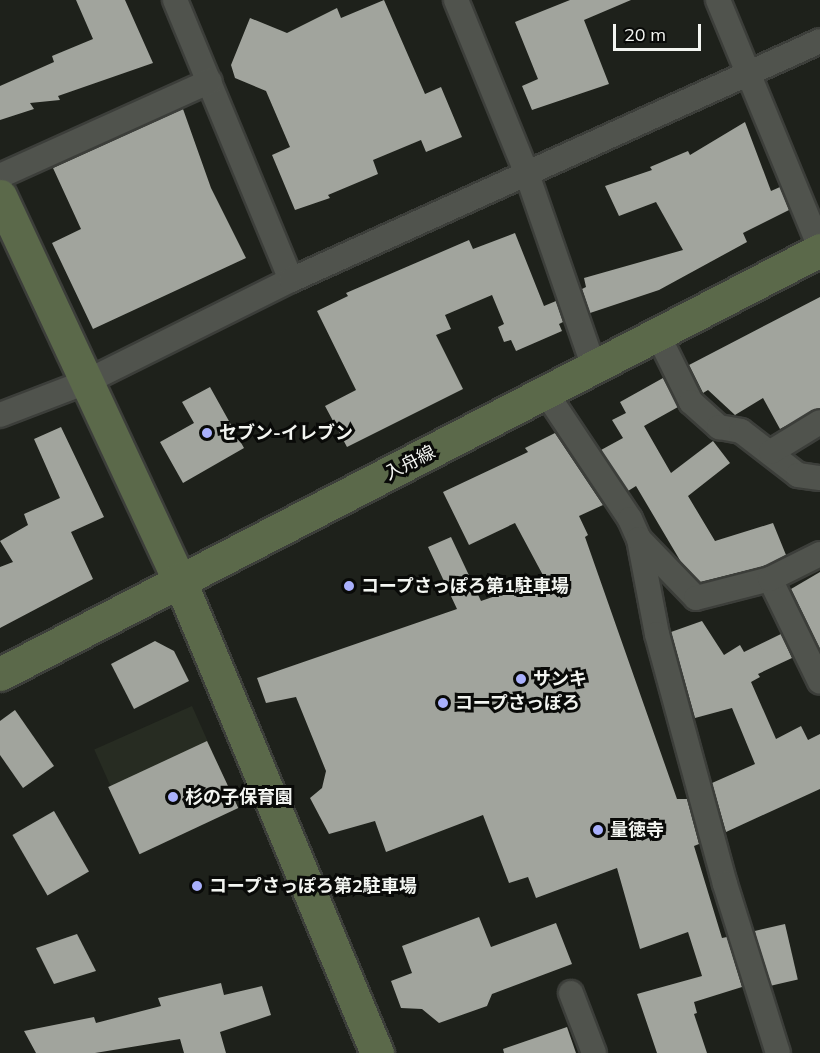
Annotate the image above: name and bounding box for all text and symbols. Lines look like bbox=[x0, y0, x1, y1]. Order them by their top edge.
scale bar bbox=[616, 12, 704, 50]
text: 20 m bbox=[624, 23, 666, 46]
place label: セブン-イレブン bbox=[219, 422, 353, 444]
marker: セブン-イレブン bbox=[200, 426, 214, 440]
street label: 入舟線 bbox=[381, 441, 439, 485]
place label: コープさっぽろ第1駐車場 bbox=[361, 575, 570, 597]
marker: コープさっぽろ第1駐車場 bbox=[342, 579, 356, 593]
place label: サンキ bbox=[533, 668, 587, 690]
marker: サンキ bbox=[514, 672, 528, 686]
place label: コープさっぽろ bbox=[455, 692, 581, 714]
marker: コープさっぽろ bbox=[436, 696, 450, 710]
place label: 杉の子保育園 bbox=[185, 786, 293, 808]
marker: 杉の子保育園 bbox=[166, 790, 180, 804]
place label: 量徳寺 bbox=[610, 819, 664, 841]
marker: 量徳寺 bbox=[591, 823, 605, 837]
place label: コープさっぽろ第2駐車場 bbox=[209, 875, 418, 897]
marker: コープさっぽろ第2駐車場 bbox=[190, 879, 204, 893]

